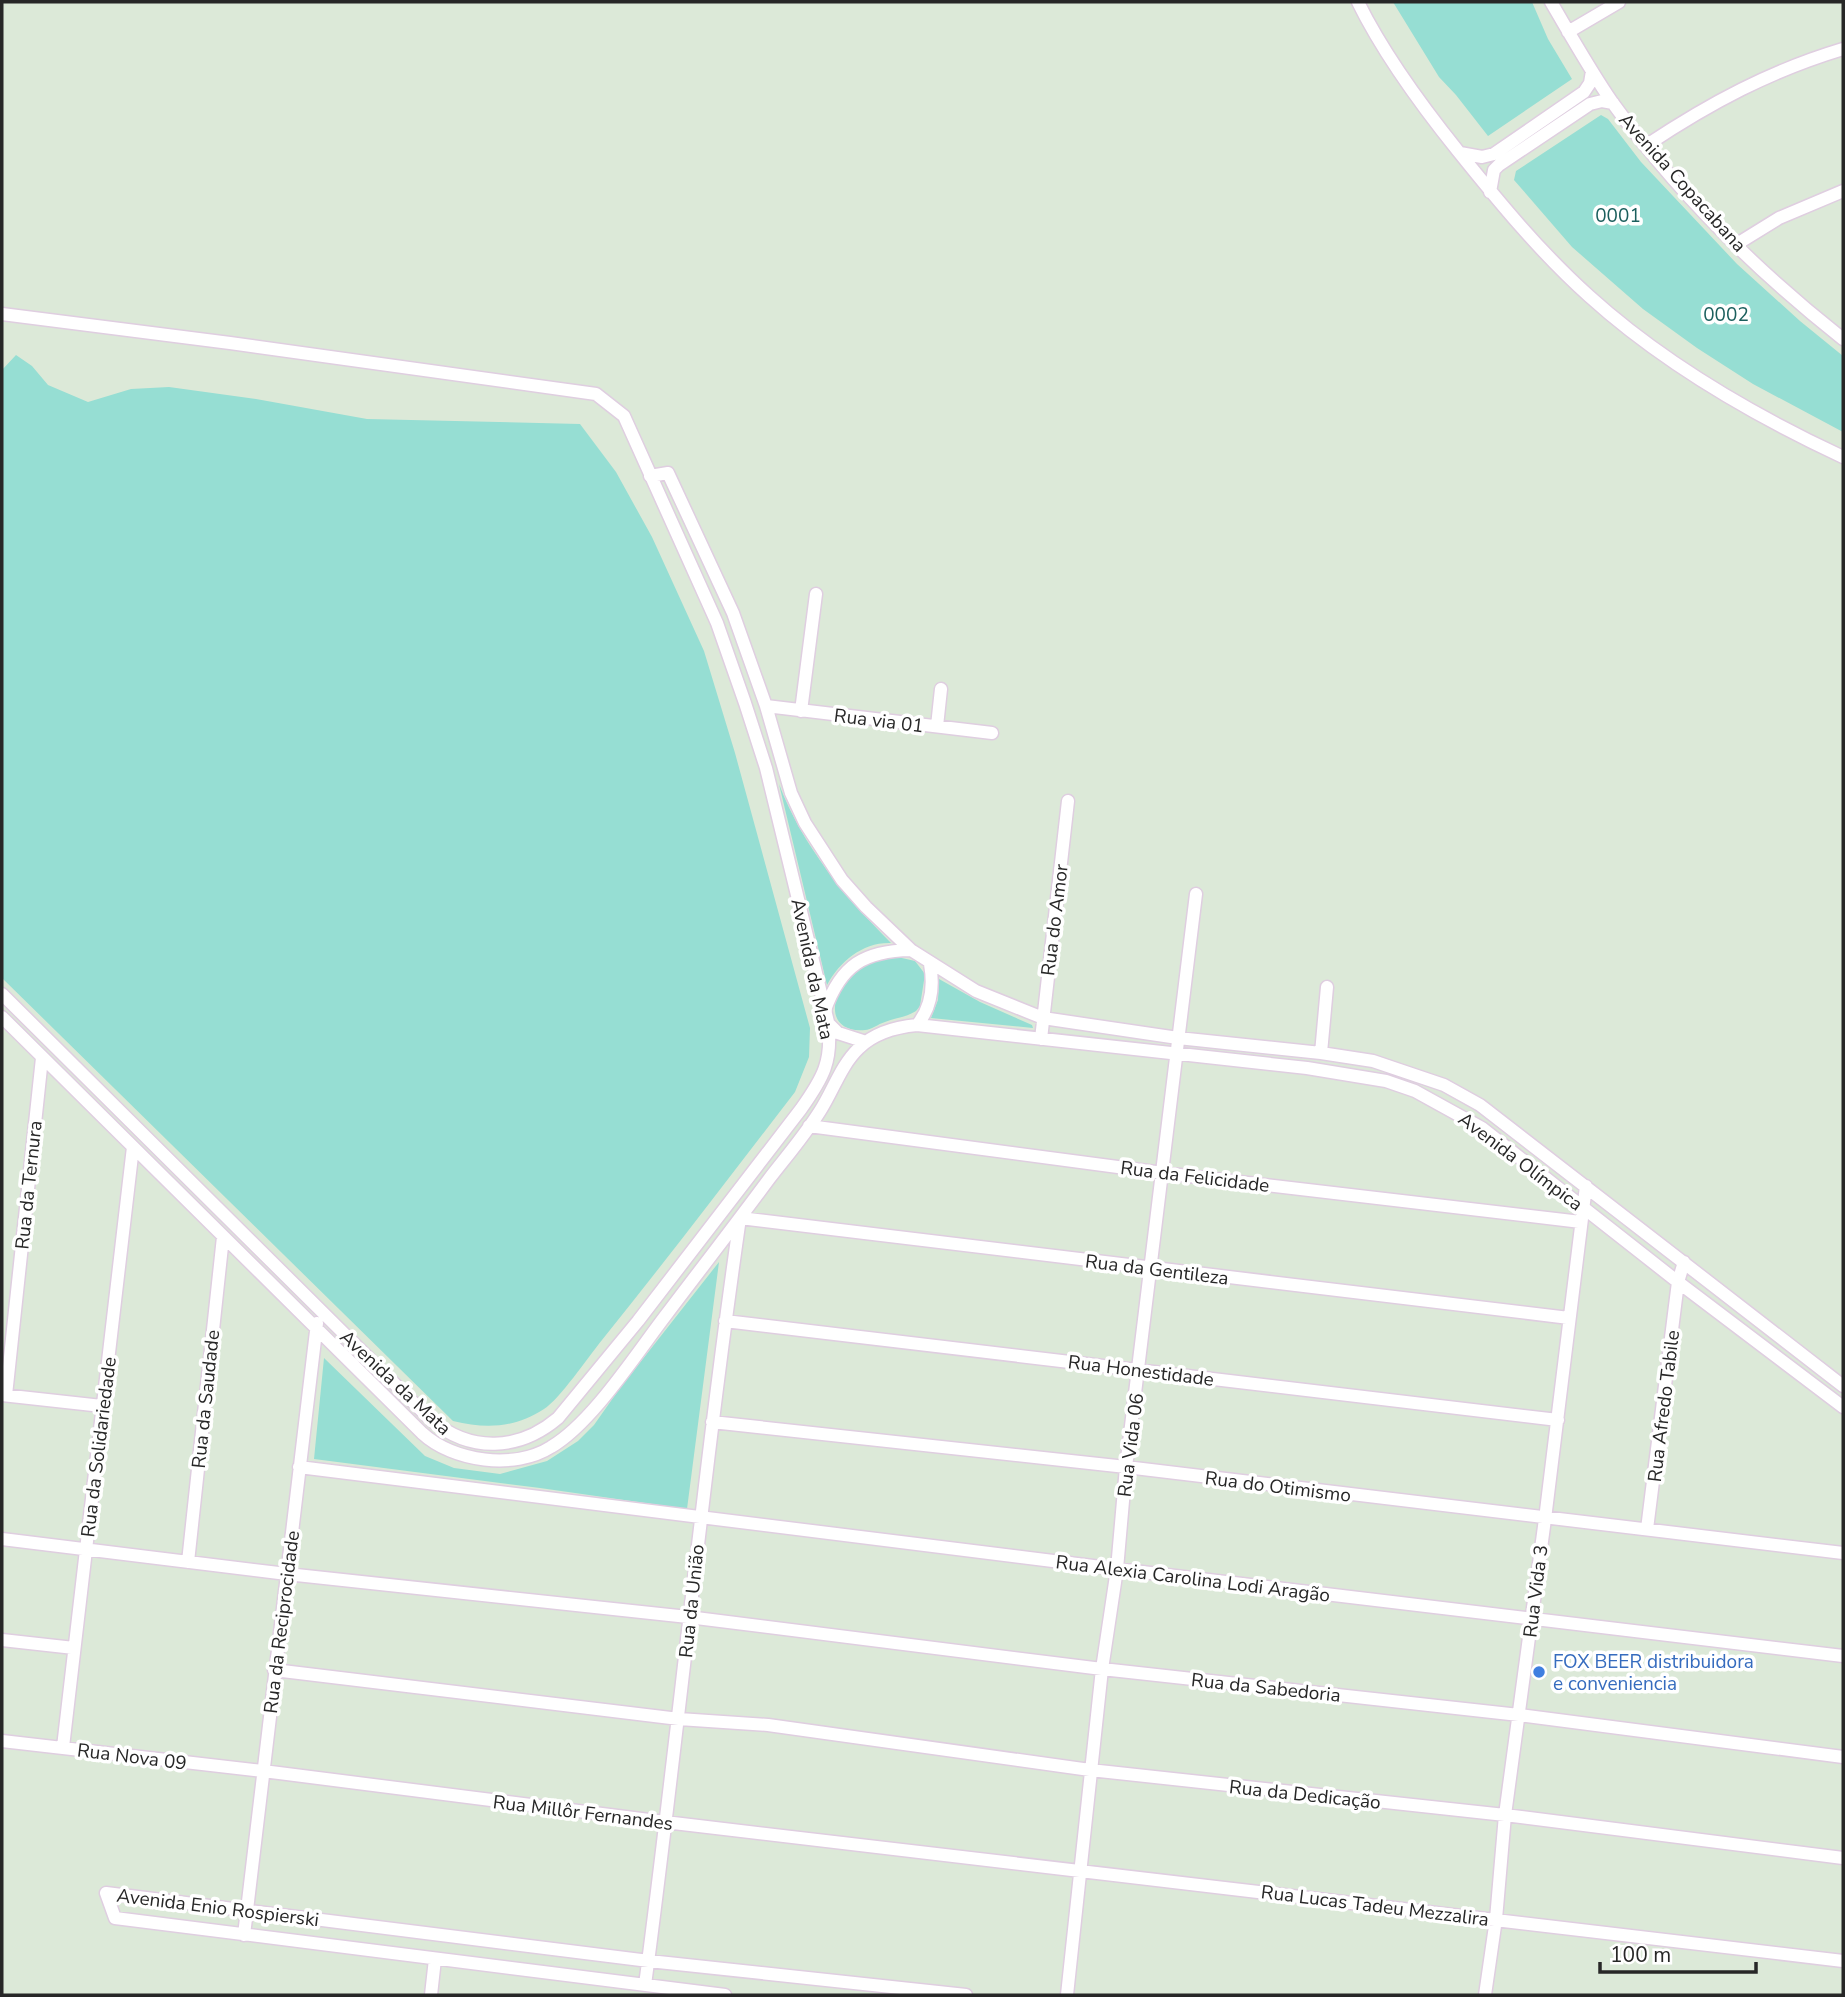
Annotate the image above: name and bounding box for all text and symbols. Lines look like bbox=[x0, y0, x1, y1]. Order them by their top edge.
street label: Avenida Copacabana bbox=[1613, 107, 1752, 258]
park label: 0001 bbox=[1595, 203, 1641, 229]
park label: 0002 bbox=[1703, 302, 1749, 328]
street label: Rua via 01 bbox=[832, 703, 925, 739]
street label: Rua do Amor bbox=[1035, 863, 1075, 977]
street label: Avenida da Mata bbox=[784, 896, 840, 1042]
street label: Avenida Olímpica bbox=[1453, 1106, 1588, 1217]
street label: Rua da Ternura bbox=[9, 1119, 49, 1251]
street label: Rua da Felicidade bbox=[1119, 1155, 1271, 1199]
street label: Rua da Gentileza bbox=[1084, 1248, 1230, 1292]
street label: Avenida da Mata bbox=[334, 1324, 457, 1441]
street label: Rua da Saudade bbox=[186, 1329, 226, 1470]
street label: Rua Afredo Tabile bbox=[1642, 1329, 1686, 1484]
street label: Rua Honestidade bbox=[1066, 1349, 1215, 1393]
street label: Rua da Solidariedade bbox=[75, 1355, 123, 1539]
street label: Rua Vida 06 bbox=[1112, 1392, 1150, 1499]
street label: Rua do Otimismo bbox=[1203, 1465, 1352, 1509]
street label: Rua da Reciprocidade bbox=[258, 1529, 306, 1715]
street label: Rua da União bbox=[673, 1543, 711, 1659]
street label: Rua Vida 3 bbox=[1517, 1543, 1555, 1639]
street label: Rua Alexia Carolina Lodi Aragão bbox=[1054, 1549, 1332, 1609]
place label: FOX BEER distribuidora e conveniencia bbox=[1553, 1649, 1754, 1697]
marker: FOX BEER distribuidora e conveniencia bbox=[1531, 1664, 1547, 1680]
street label: Rua da Sabedoria bbox=[1190, 1667, 1342, 1709]
street label: Rua Nova 09 bbox=[76, 1737, 188, 1777]
street label: Rua da Dedicação bbox=[1228, 1774, 1382, 1816]
street label: Rua Millôr Fernandes bbox=[491, 1789, 674, 1837]
street label: Rua Lucas Tadeu Mezzalira bbox=[1259, 1879, 1490, 1933]
street label: Avenida Enio Rospierski bbox=[115, 1883, 321, 1933]
scale bar bbox=[1600, 1930, 1756, 1974]
text: 100 m bbox=[1610, 1941, 1671, 1969]

